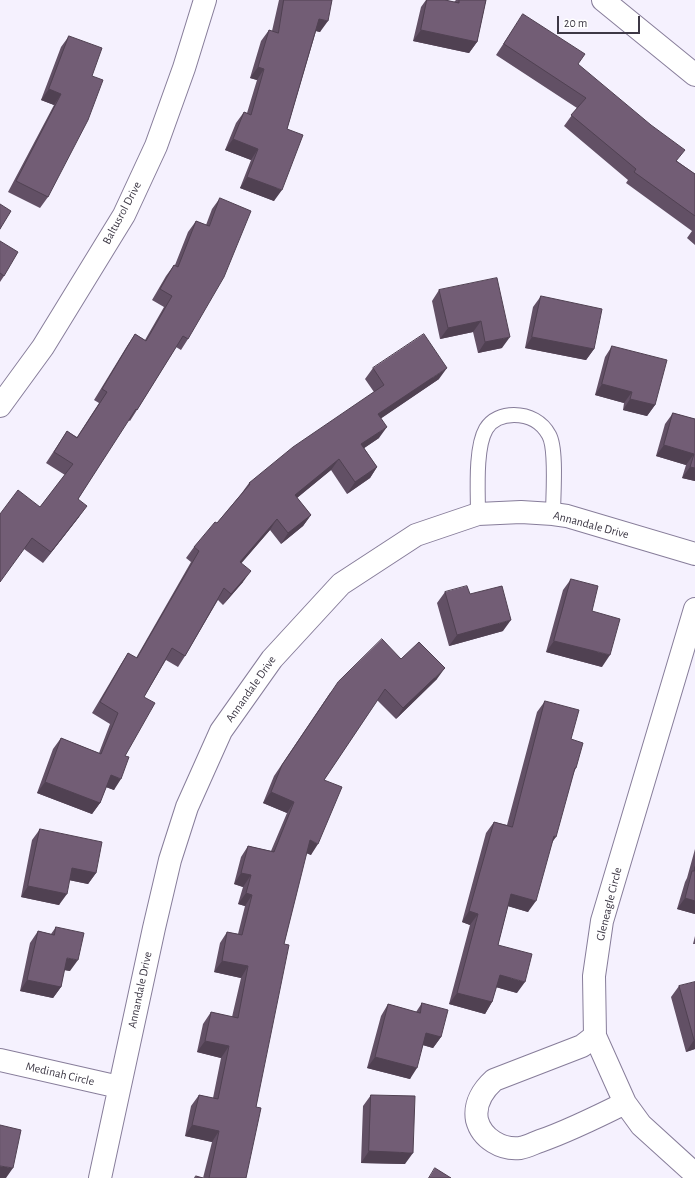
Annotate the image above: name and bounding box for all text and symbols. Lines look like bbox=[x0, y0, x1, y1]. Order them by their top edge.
scale bar bbox=[559, 8, 642, 34]
text: 20 m bbox=[564, 17, 587, 29]
street label: Baltusrol Drive bbox=[99, 179, 145, 247]
street label: Annandale Drive bbox=[552, 508, 630, 542]
street label: Annandale Drive bbox=[223, 653, 279, 725]
street label: Gleneagle Circle bbox=[593, 866, 625, 942]
street label: Annandale Drive bbox=[125, 950, 155, 1030]
street label: Medinah Circle bbox=[24, 1059, 96, 1089]

